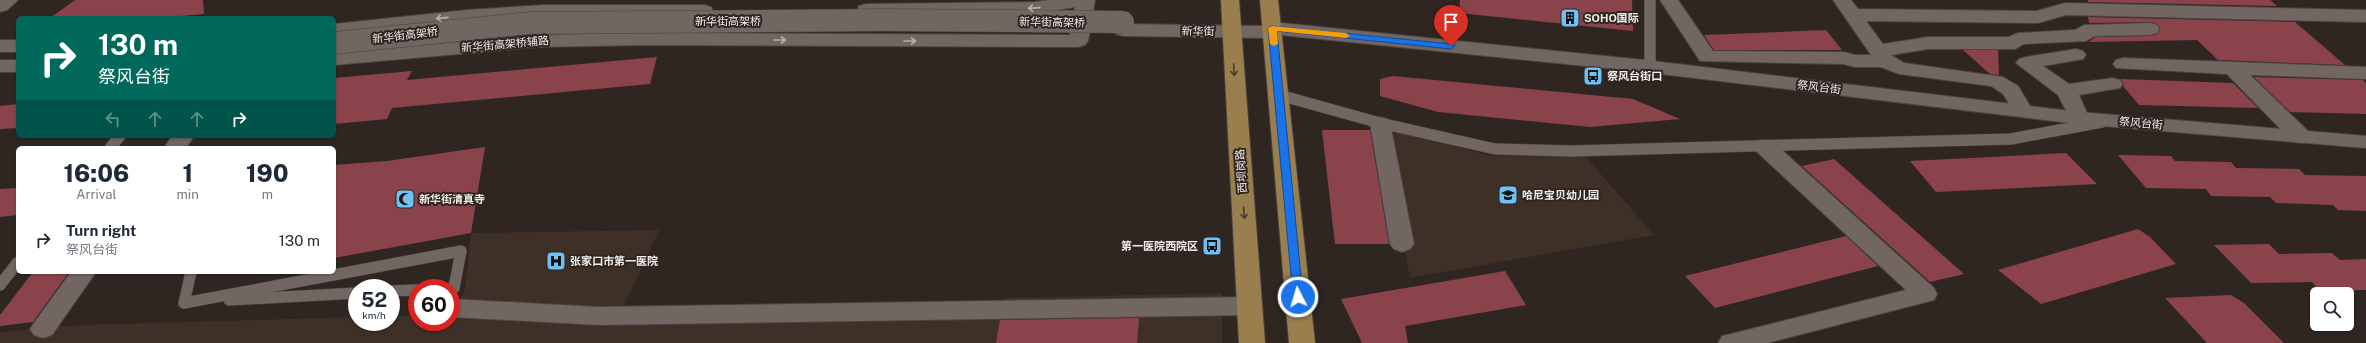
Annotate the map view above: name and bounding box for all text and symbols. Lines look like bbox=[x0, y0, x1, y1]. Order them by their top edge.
one-way arrow bbox=[1028, 4, 1041, 11]
pin bbox=[1434, 5, 1468, 46]
building icon: SOHO国际 bbox=[1559, 7, 1581, 29]
icon: arrive bbox=[1440, 11, 1462, 33]
place label: SOHO国际 bbox=[1584, 12, 1639, 24]
one-way arrow bbox=[436, 14, 449, 22]
street label: 新华街高架桥 bbox=[695, 15, 761, 27]
street label: 新华街高架桥 bbox=[1019, 15, 1085, 29]
street label: 新华街高架桥 bbox=[372, 25, 438, 45]
street label: 新华街 bbox=[1181, 25, 1215, 37]
text: 130 m bbox=[98, 28, 178, 61]
icon: right bbox=[32, 32, 84, 84]
street label: 新华街高架桥辅路 bbox=[461, 34, 549, 54]
one-way arrow bbox=[773, 36, 786, 44]
one-way arrow bbox=[903, 37, 916, 44]
one-way arrow bbox=[1231, 63, 1238, 76]
bus stop icon: 祭风台街口 bbox=[1582, 65, 1604, 87]
text: 祭风台街 bbox=[98, 66, 170, 87]
place label: 祭风台街口 bbox=[1607, 70, 1662, 82]
street label: 祭风台街 bbox=[1796, 78, 1842, 96]
icon: left bbox=[102, 108, 124, 130]
icon: ahead bbox=[144, 108, 166, 130]
icon: ahead bbox=[186, 108, 208, 130]
icon: right bbox=[228, 108, 250, 130]
street label: 祭风台街 bbox=[2119, 115, 2163, 131]
street label: 西坝岗路 bbox=[1233, 149, 1249, 193]
text: 16:06 bbox=[63, 159, 129, 187]
text: 1 bbox=[182, 159, 193, 187]
text: 190 bbox=[246, 159, 289, 187]
school or university icon: 哈尼宝贝幼儿园 bbox=[1497, 184, 1519, 206]
text: Arrival bbox=[76, 187, 116, 202]
text: min bbox=[177, 187, 199, 202]
text: m bbox=[262, 187, 273, 202]
mosque icon: 新华街清真寺 bbox=[394, 188, 416, 210]
place label: 哈尼宝贝幼儿园 bbox=[1522, 189, 1599, 201]
place label: 新华街清真寺 bbox=[419, 193, 485, 205]
one-way arrow bbox=[1240, 206, 1247, 219]
text: Turn right bbox=[66, 222, 136, 239]
icon: right bbox=[32, 229, 54, 251]
text: 130 m bbox=[279, 232, 320, 249]
bus stop icon: 第一医院西院区 bbox=[1201, 235, 1223, 257]
place label: 第一医院西院区 bbox=[1121, 240, 1198, 252]
text: 祭风台街 bbox=[66, 242, 118, 257]
hospital icon: 张家口市第一医院 bbox=[545, 250, 567, 272]
place label: 张家口市第一医院 bbox=[570, 255, 658, 267]
position arrow bbox=[1277, 276, 1319, 318]
speed limit sign: 60 bbox=[408, 279, 460, 331]
map controls bbox=[2310, 287, 2354, 331]
button: search bbox=[2310, 287, 2354, 331]
text: 52 bbox=[361, 288, 387, 312]
text: km/h bbox=[362, 309, 386, 321]

